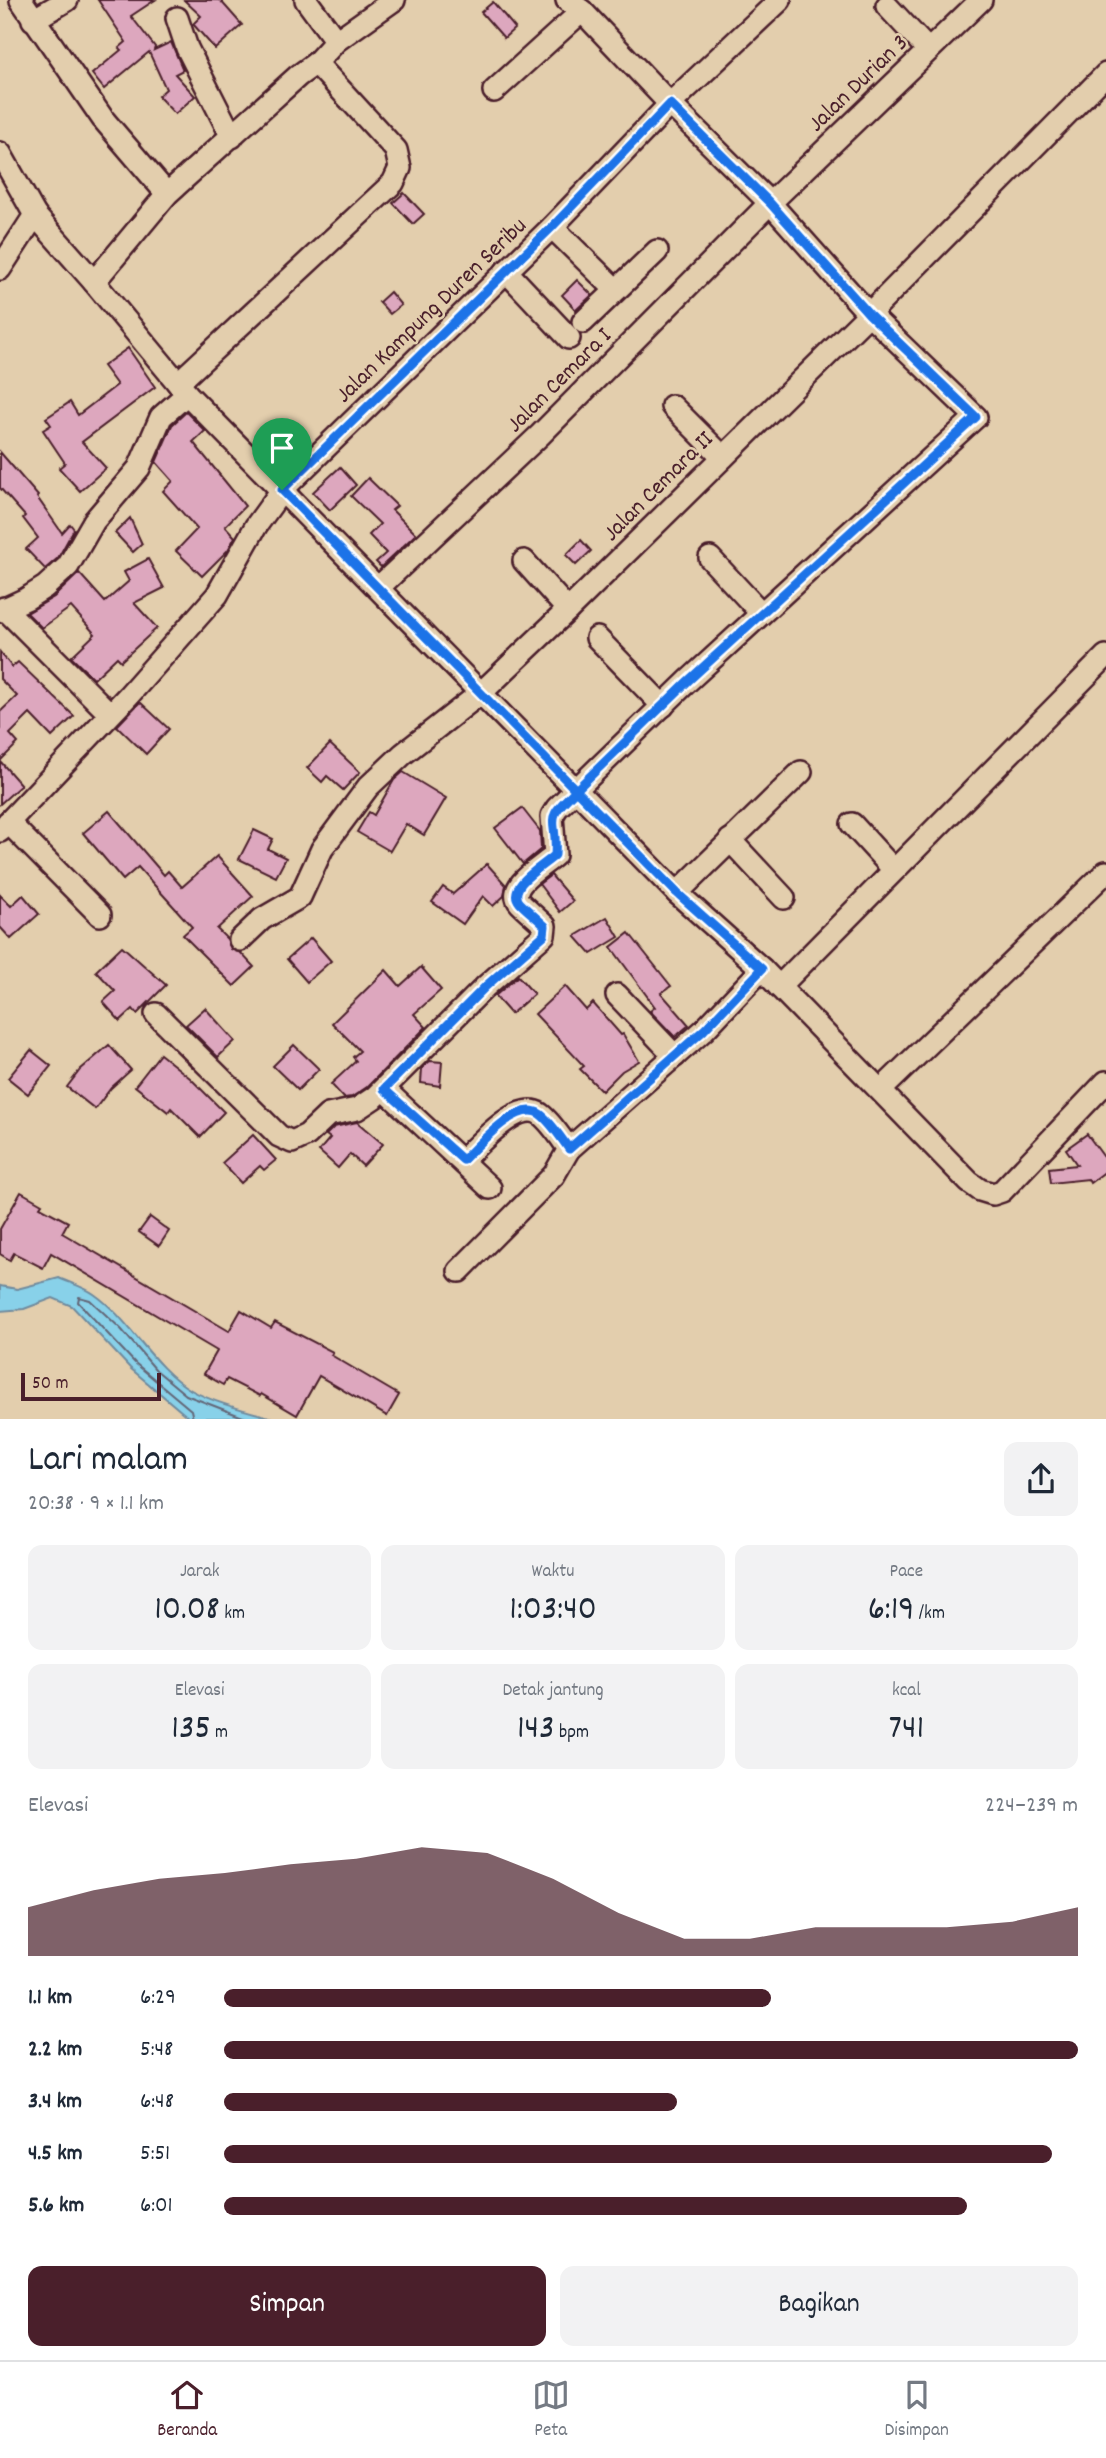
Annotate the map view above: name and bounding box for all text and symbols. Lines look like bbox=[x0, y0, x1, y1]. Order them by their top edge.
street label: Jalan Durian 3 bbox=[801, 27, 917, 141]
street label: Jalan Kampung Duren Seribu bbox=[329, 210, 536, 412]
street label: Jalan Cemara I bbox=[500, 320, 621, 442]
pin bbox=[252, 418, 312, 490]
street label: Jalan Cemara II bbox=[596, 424, 723, 550]
icon: arrive bbox=[263, 429, 301, 467]
scale bar bbox=[21, 1370, 161, 1401]
text: 50 m bbox=[32, 1371, 69, 1398]
text: Lari malam bbox=[28, 1434, 188, 1489]
button: share bbox=[1004, 1442, 1078, 1516]
text: 20:38 · 9 × 1.1 km bbox=[28, 1488, 164, 1521]
text: Jarak bbox=[180, 1559, 219, 1586]
text: Waktu bbox=[532, 1559, 574, 1586]
text: Pace bbox=[890, 1559, 923, 1586]
text: 10.08 bbox=[154, 1586, 220, 1636]
text: 1:03:40 bbox=[509, 1586, 597, 1636]
text: 6:19 bbox=[868, 1586, 914, 1636]
text: km bbox=[220, 1601, 245, 1628]
text: /km bbox=[914, 1601, 945, 1628]
text: Elevasi bbox=[175, 1678, 225, 1705]
text: Detak jantung bbox=[502, 1678, 604, 1705]
text: kcal bbox=[892, 1678, 921, 1705]
text: 135 bbox=[171, 1705, 211, 1755]
text: 143 bbox=[517, 1705, 555, 1755]
text: 741 bbox=[889, 1705, 924, 1755]
text: m bbox=[211, 1720, 228, 1747]
text: bpm bbox=[555, 1720, 589, 1747]
text: Elevasi bbox=[28, 1790, 88, 1823]
text: 224–239 m bbox=[985, 1790, 1078, 1823]
text: 1.1 km bbox=[28, 1982, 72, 2015]
text: 6:29 bbox=[140, 1982, 176, 2015]
text: 2.2 km bbox=[28, 2034, 82, 2067]
text: 5:48 bbox=[140, 2034, 173, 2067]
text: 3.4 km bbox=[28, 2086, 82, 2119]
text: 6:48 bbox=[140, 2086, 174, 2119]
text: 4.5 km bbox=[28, 2138, 83, 2171]
text: 5:51 bbox=[140, 2138, 170, 2171]
text: 5.6 km bbox=[28, 2190, 84, 2223]
text: 6:01 bbox=[140, 2190, 173, 2223]
button: Simpan bbox=[28, 2266, 546, 2346]
button: Bagikan bbox=[560, 2266, 1078, 2346]
tab: Beranda bbox=[157, 2376, 217, 2445]
tab: Peta bbox=[532, 2376, 570, 2445]
tab: Disimpan bbox=[884, 2376, 949, 2445]

